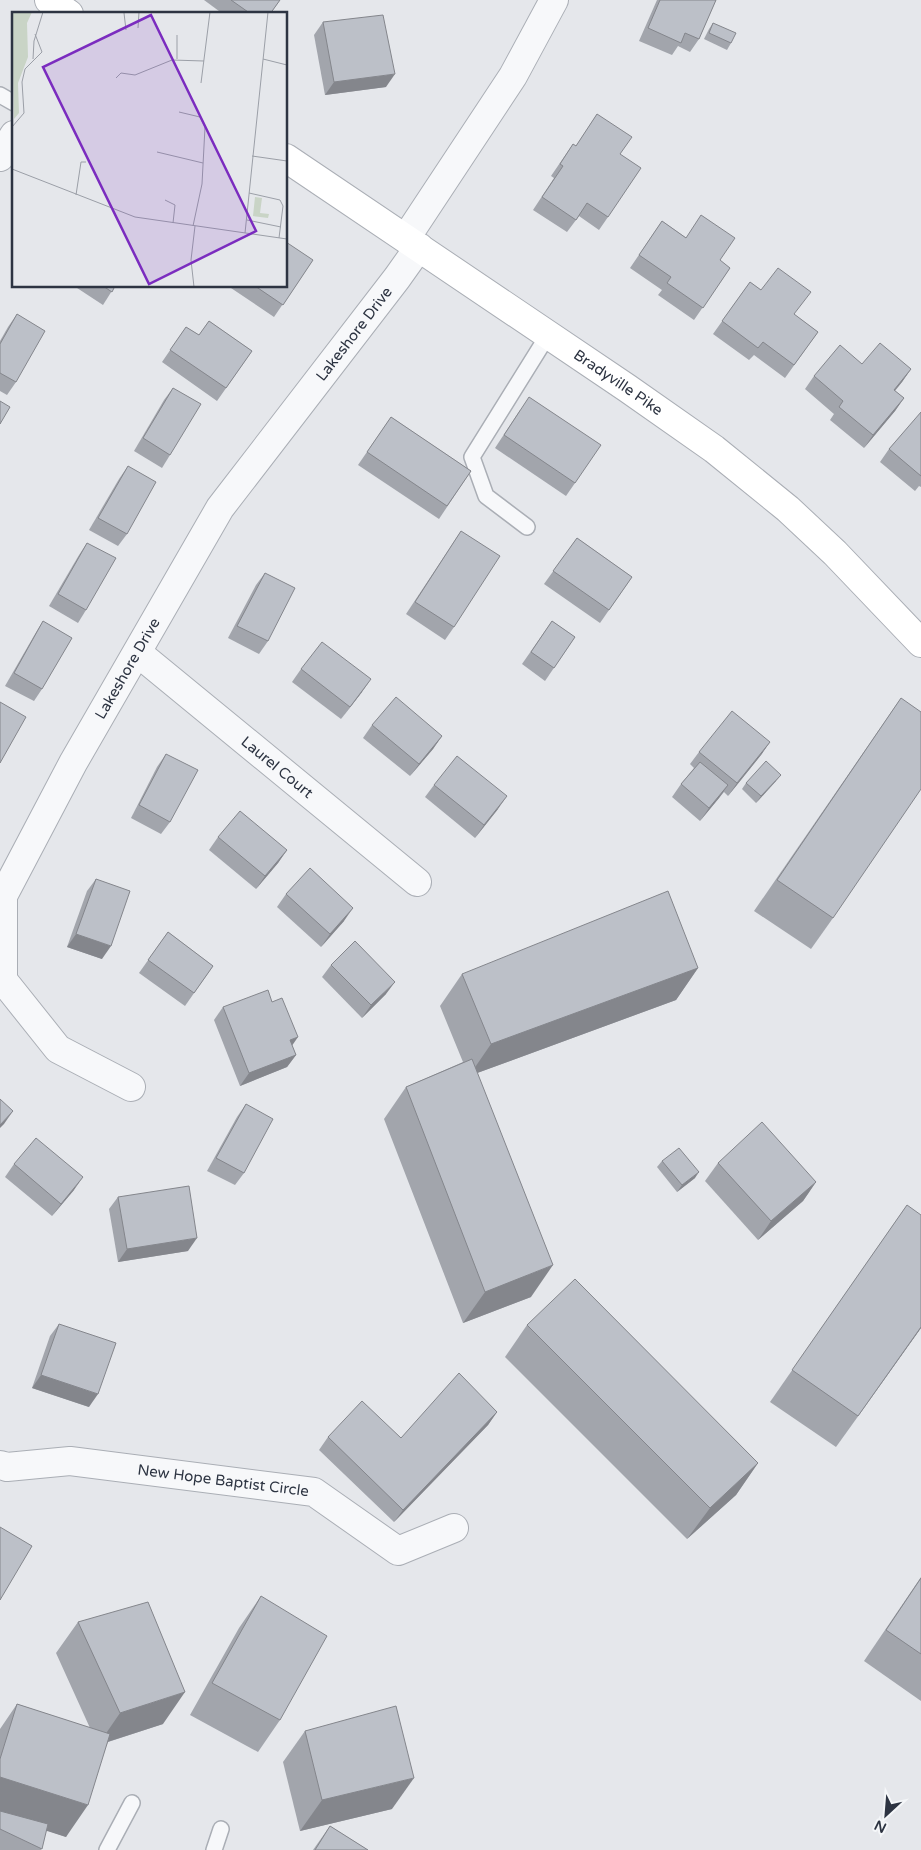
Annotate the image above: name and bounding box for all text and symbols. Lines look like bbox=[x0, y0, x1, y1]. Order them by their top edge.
inset map bbox=[12, 12, 288, 288]
street label: Lakeshore Drive bbox=[312, 283, 396, 384]
street label: Bradyville Pike bbox=[570, 346, 666, 419]
street label: Lakeshore Drive bbox=[91, 615, 164, 722]
street label: Laurel Court bbox=[237, 732, 317, 802]
street label: New Hope Baptist Circle bbox=[136, 1461, 310, 1500]
north arrow bbox=[861, 1790, 911, 1840]
text: N bbox=[872, 1816, 889, 1836]

